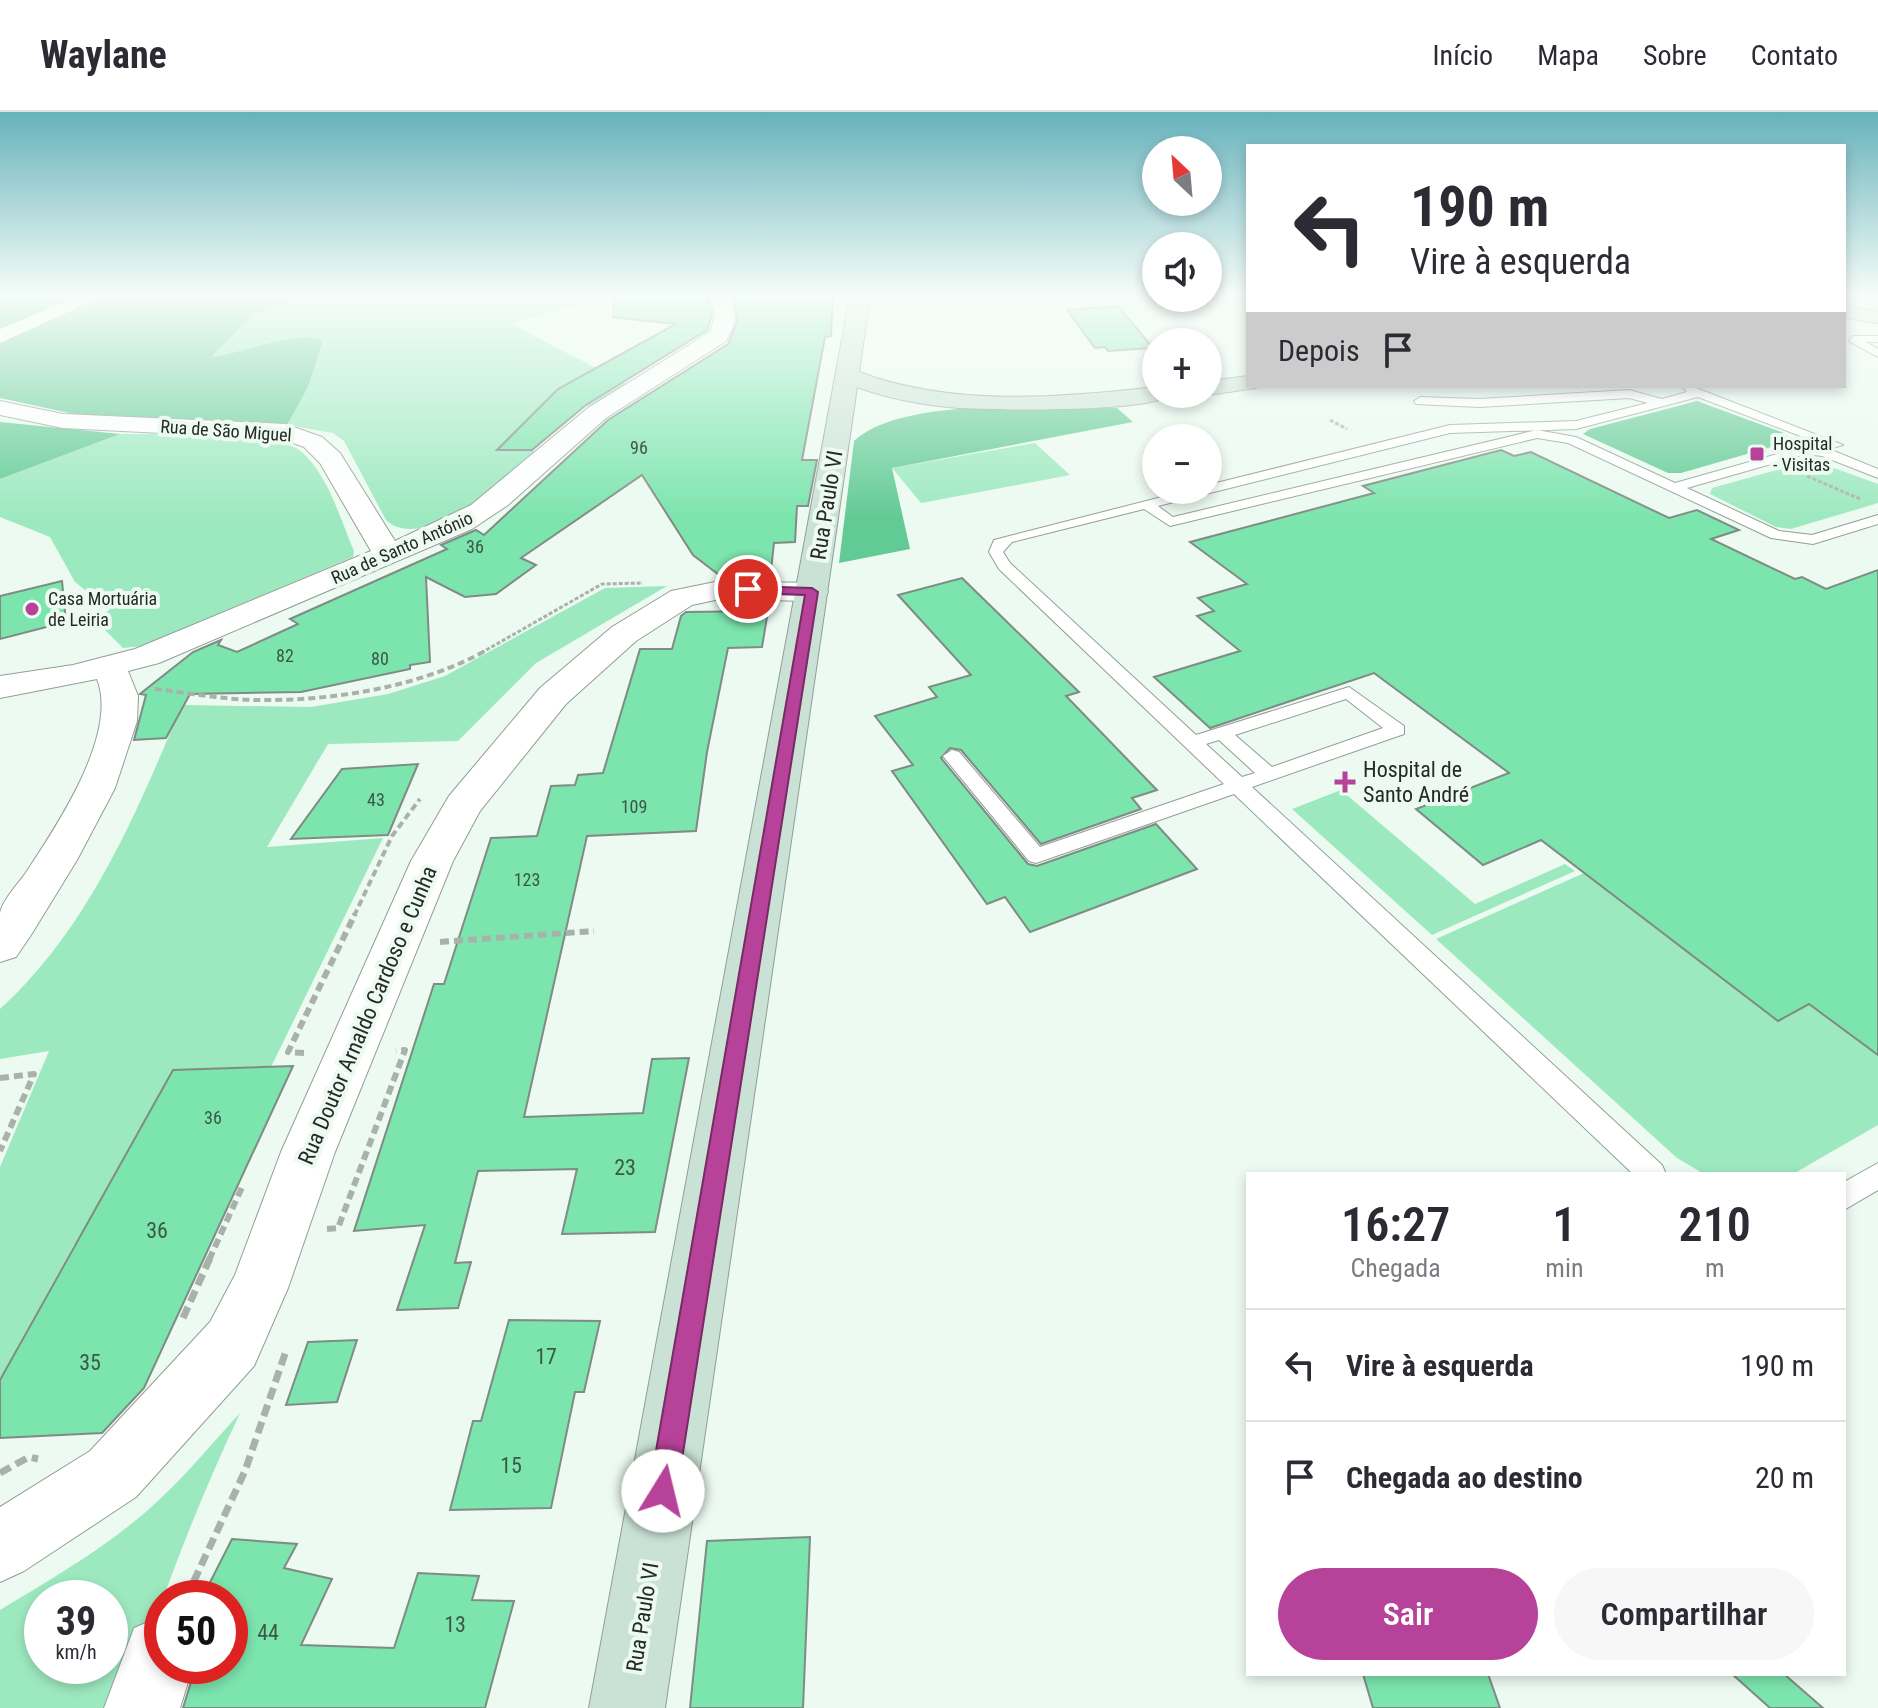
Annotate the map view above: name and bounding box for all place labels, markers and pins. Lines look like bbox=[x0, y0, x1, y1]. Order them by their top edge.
place label: Hospital - Visitas bbox=[1773, 433, 1833, 475]
marker: Hospital - Visitas bbox=[1748, 445, 1766, 463]
pin bbox=[714, 555, 782, 623]
place label: Casa Mortuária de Leiria bbox=[48, 588, 157, 630]
marker: Casa Mortuária de Leiria bbox=[23, 600, 41, 618]
place label: Hospital de Santo André bbox=[1363, 757, 1469, 807]
marker: Hospital de Santo André bbox=[1334, 771, 1356, 793]

